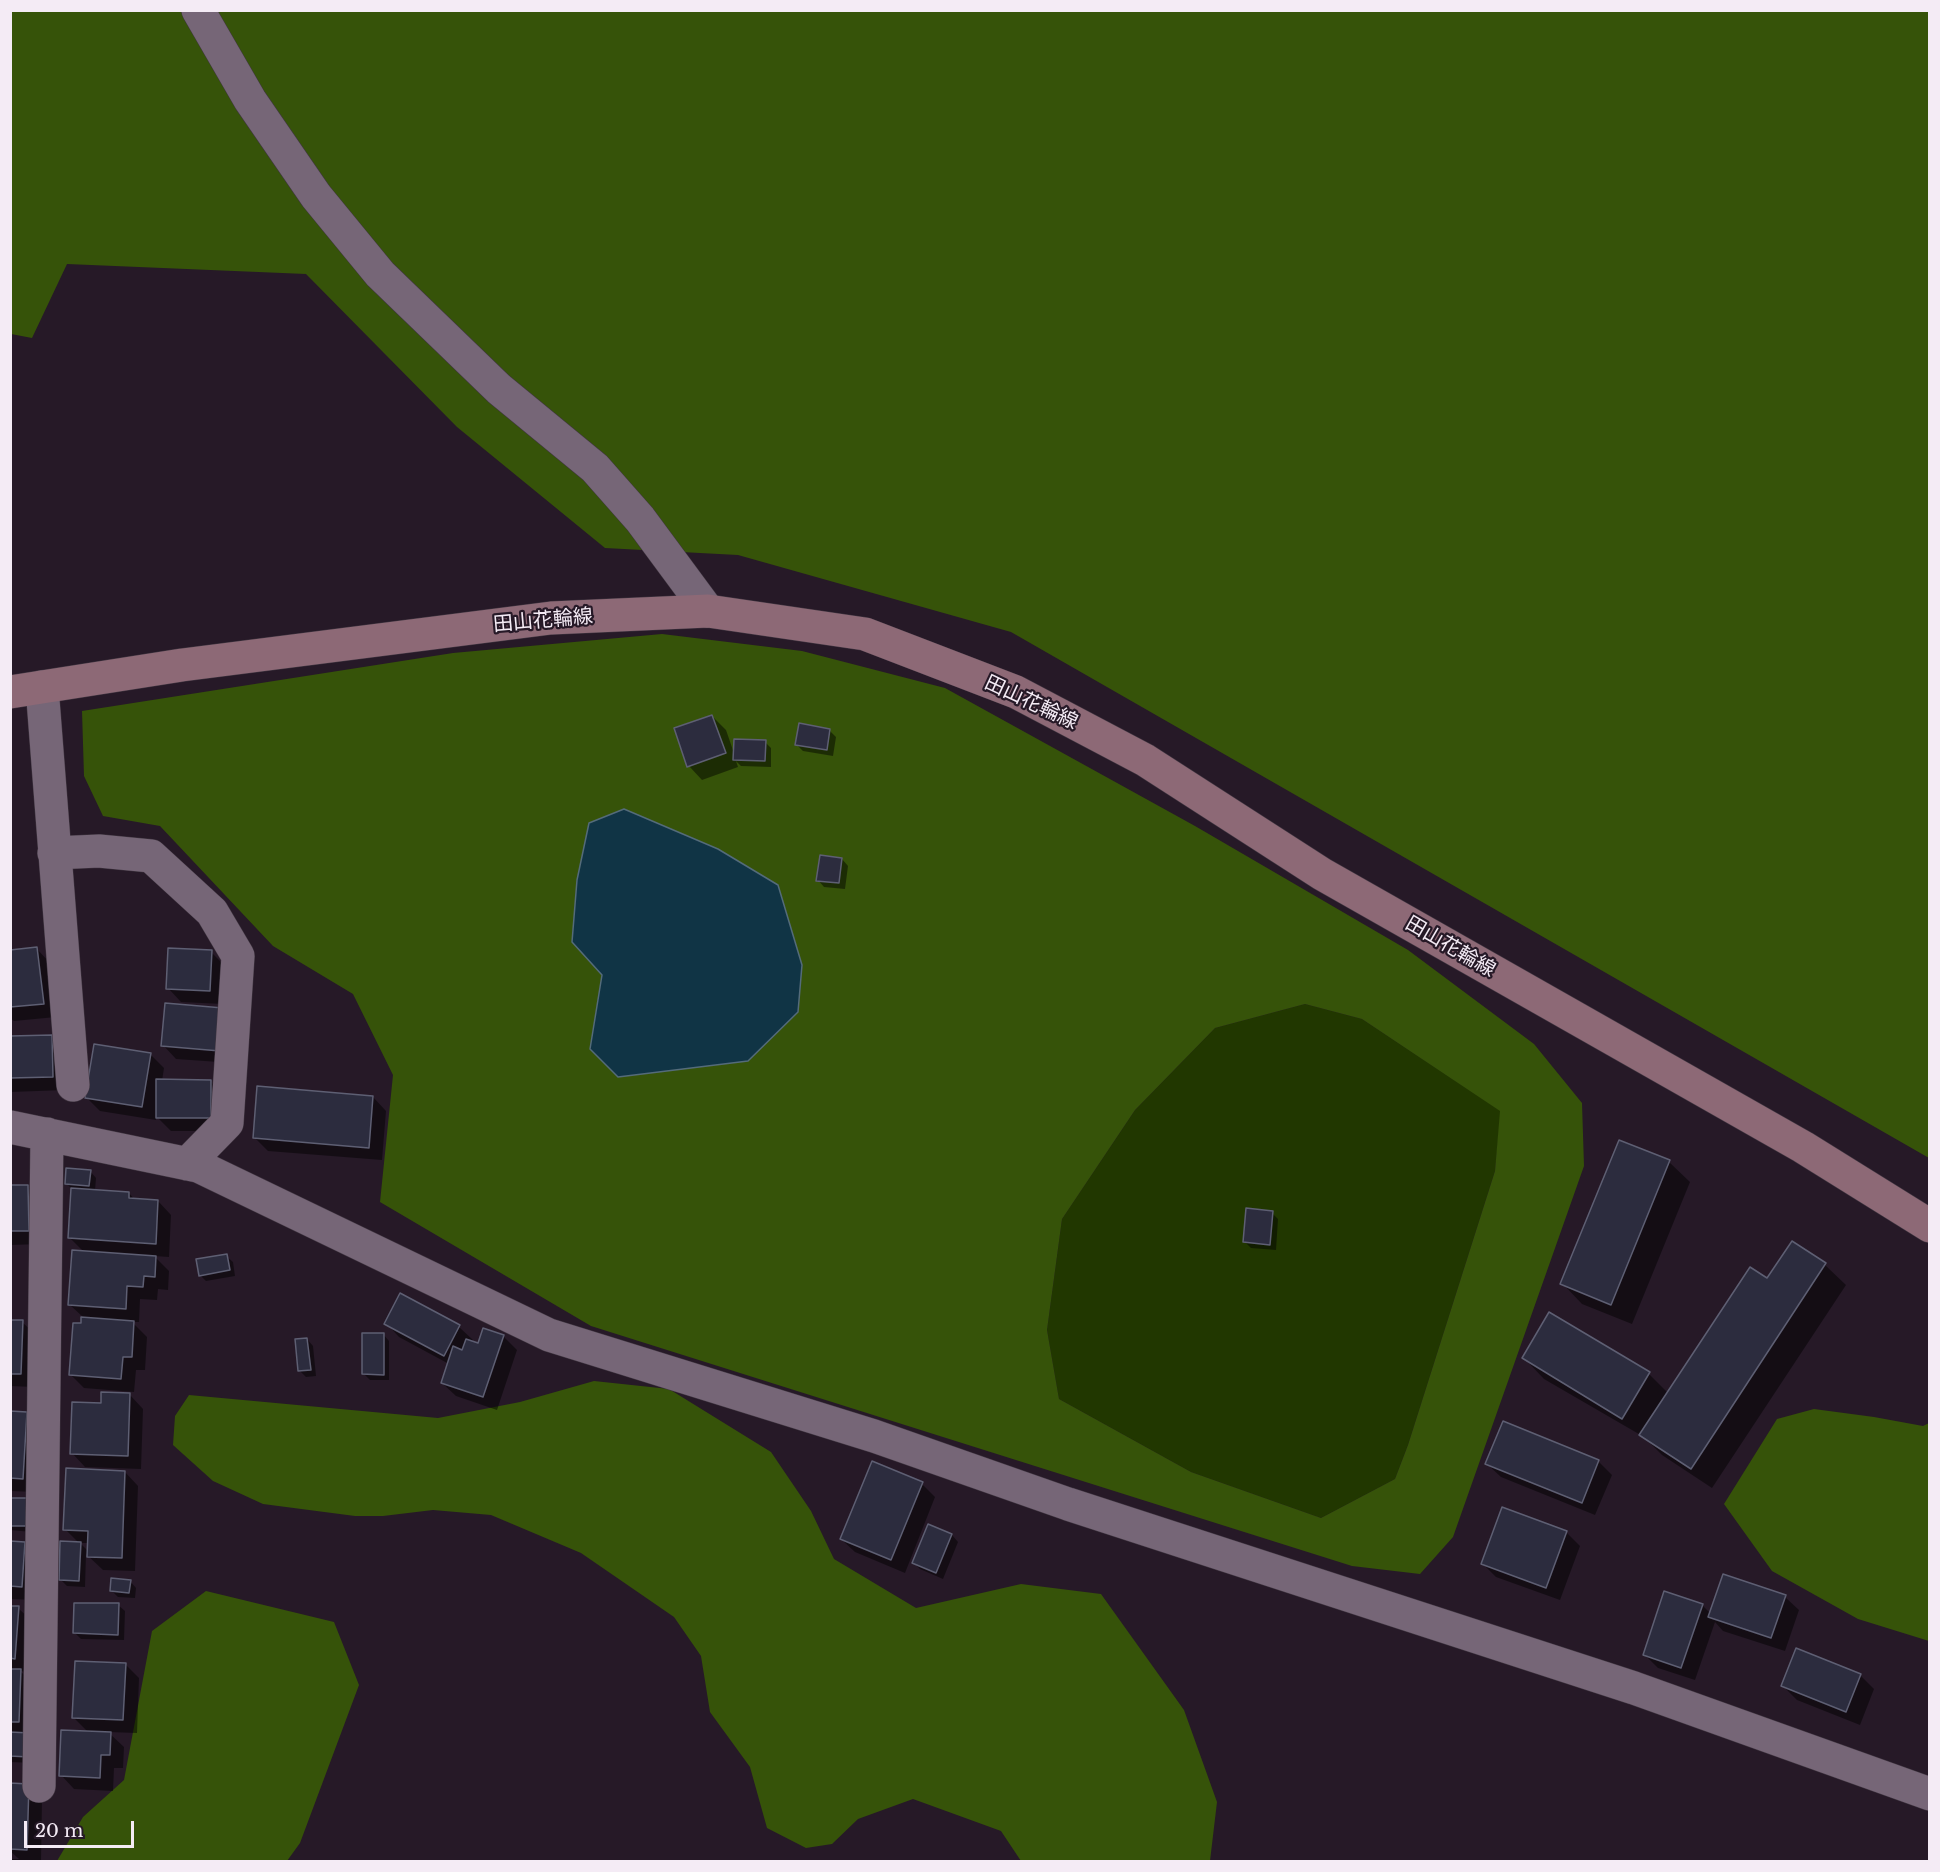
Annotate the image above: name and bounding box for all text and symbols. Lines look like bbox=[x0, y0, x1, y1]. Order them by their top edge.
street label: 田山花輪線 bbox=[492, 605, 594, 637]
street label: 田山花輪線 bbox=[981, 671, 1081, 735]
street label: 田山花輪線 bbox=[1401, 912, 1499, 982]
scale bar bbox=[27, 1809, 136, 1847]
text: 20 m bbox=[35, 1820, 83, 1842]

